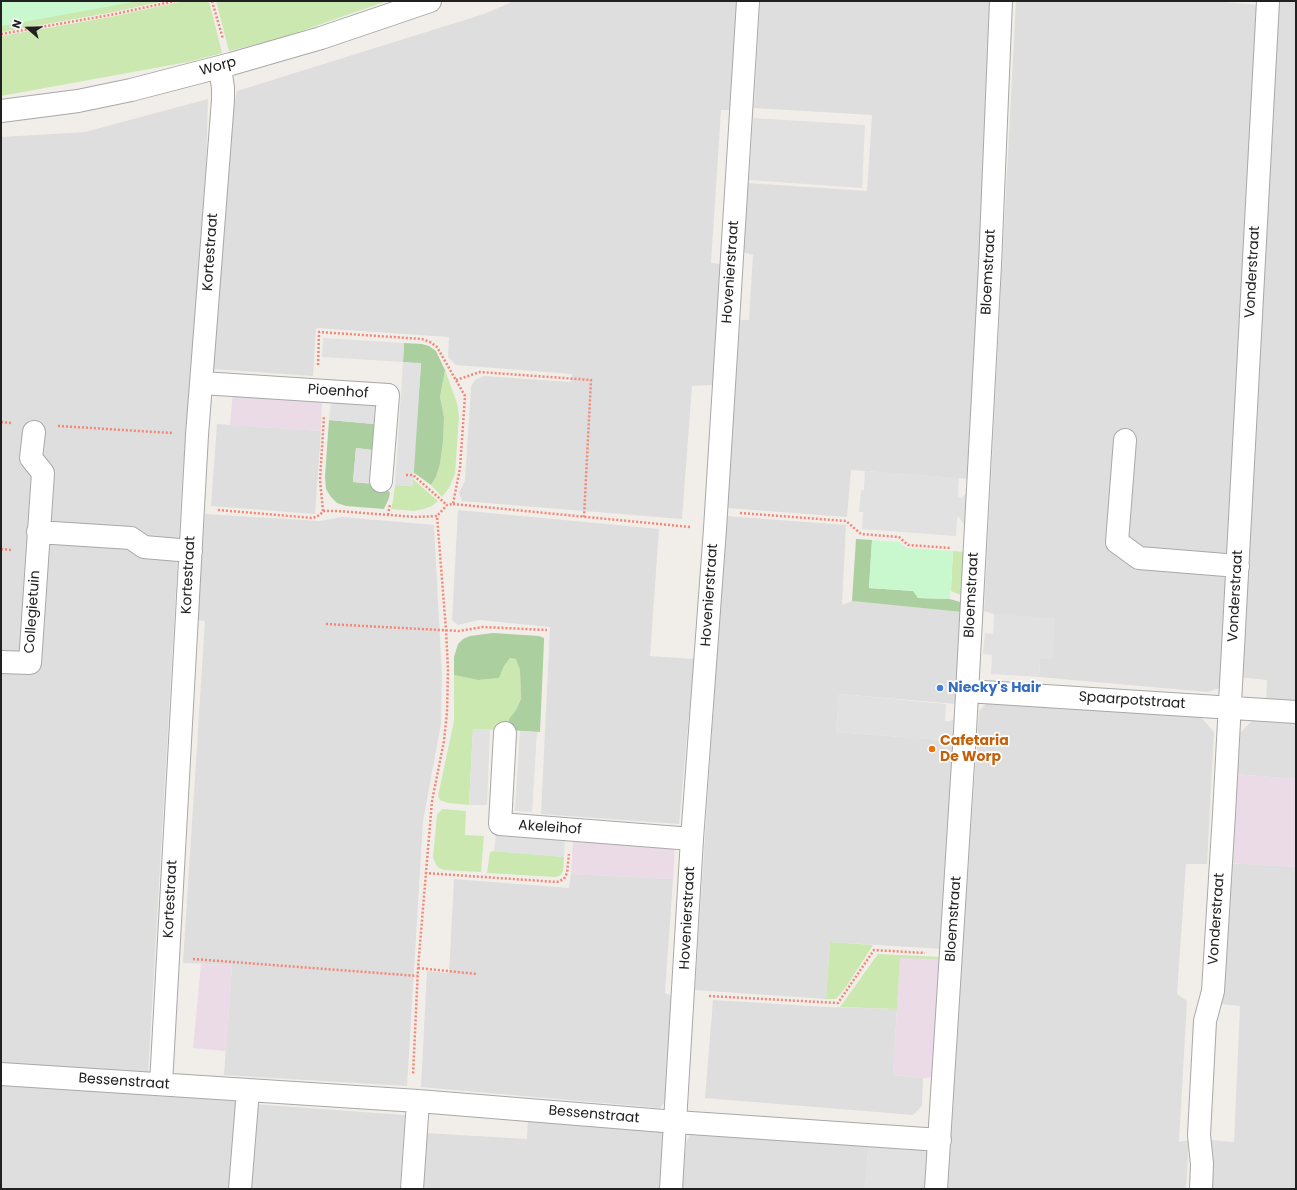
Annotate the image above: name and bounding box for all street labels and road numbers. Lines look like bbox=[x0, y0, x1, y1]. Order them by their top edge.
street label: Worp bbox=[198, 54, 238, 80]
street label: Kortestraat bbox=[200, 213, 222, 291]
street label: Hovenierstraat bbox=[719, 220, 743, 324]
street label: Vonderstraat bbox=[1242, 225, 1264, 319]
street label: Bloemstraat bbox=[978, 229, 1000, 315]
street label: Pioenhof bbox=[307, 382, 369, 402]
street label: Kortestraat bbox=[179, 536, 199, 614]
street label: Hovenierstraat bbox=[698, 543, 722, 647]
street label: Vonderstraat bbox=[1225, 549, 1247, 643]
street label: Bloemstraat bbox=[961, 552, 983, 638]
street label: Collegietuin bbox=[22, 570, 44, 654]
street label: Spaarpotstraat bbox=[1078, 689, 1186, 713]
street label: Akeleihof bbox=[518, 817, 582, 839]
street label: Kortestraat bbox=[161, 860, 181, 938]
street label: Hovenierstraat bbox=[677, 866, 699, 970]
street label: Vonderstraat bbox=[1205, 872, 1229, 966]
street label: Bloemstraat bbox=[943, 876, 965, 962]
street label: Bessenstraat bbox=[78, 1070, 170, 1094]
street label: Bessenstraat bbox=[548, 1103, 640, 1127]

